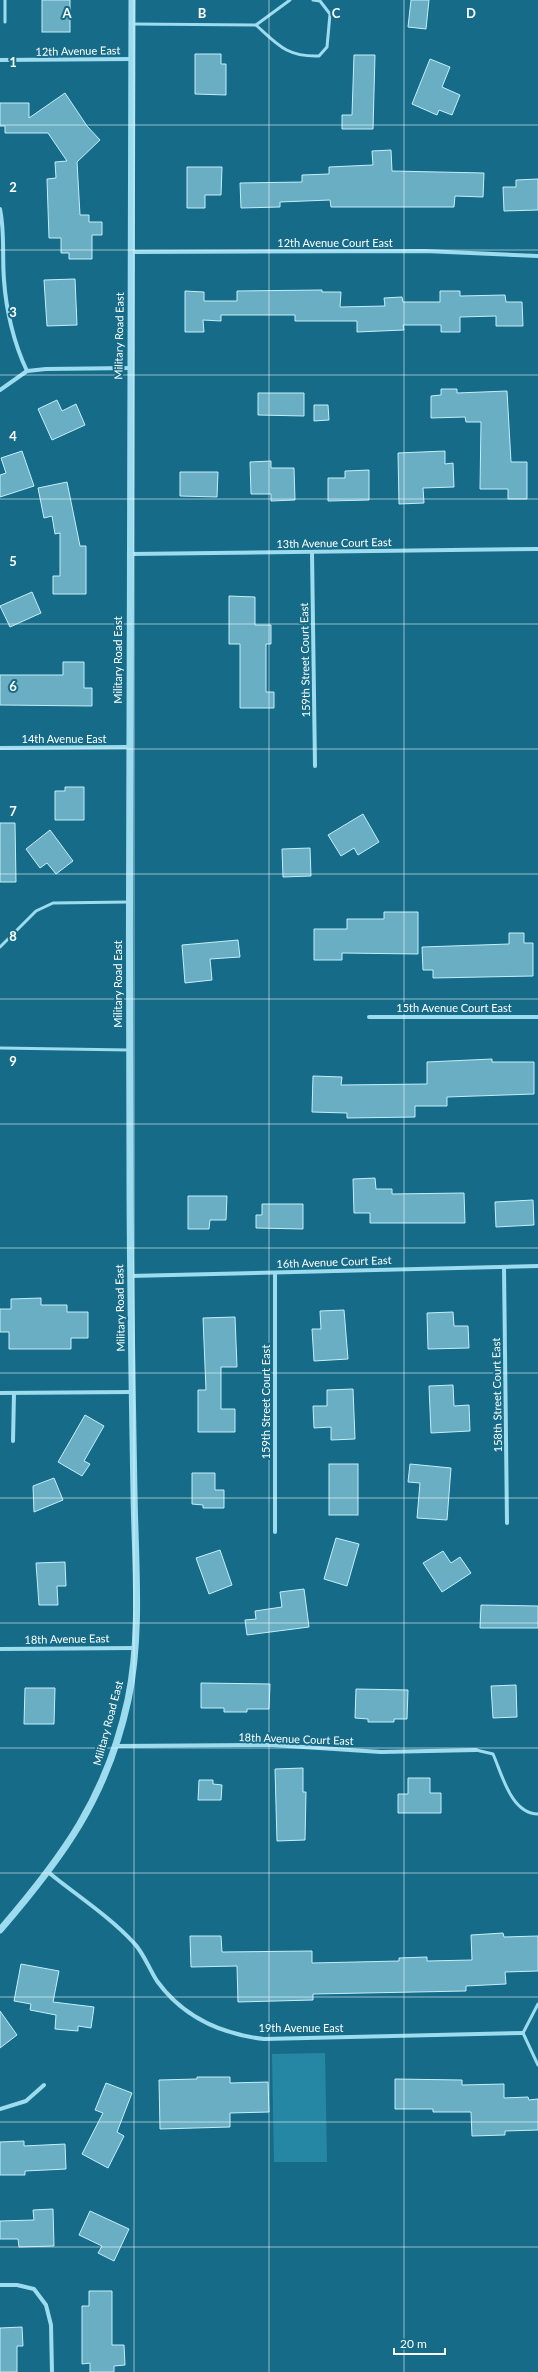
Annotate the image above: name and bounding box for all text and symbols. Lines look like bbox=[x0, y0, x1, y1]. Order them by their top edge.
text: A bbox=[61, 5, 72, 21]
text: B bbox=[198, 5, 207, 21]
text: C bbox=[332, 5, 341, 21]
text: D bbox=[466, 5, 476, 21]
street label: 12th Avenue East bbox=[35, 43, 121, 58]
text: 1 bbox=[9, 54, 17, 70]
text: 2 bbox=[9, 179, 17, 195]
street label: 12th Avenue Court East bbox=[277, 236, 393, 249]
street label: Military Road East bbox=[111, 292, 126, 380]
text: 3 bbox=[9, 304, 17, 320]
text: 4 bbox=[9, 428, 17, 444]
street label: 13th Avenue Court East bbox=[276, 535, 392, 550]
text: 5 bbox=[9, 553, 17, 569]
street label: 159th Street Court East bbox=[297, 603, 312, 717]
street label: Military Road East bbox=[111, 616, 124, 704]
text: 6 bbox=[9, 678, 17, 694]
street label: 14th Avenue East bbox=[22, 732, 107, 745]
text: 7 bbox=[9, 803, 17, 819]
text: 8 bbox=[9, 928, 17, 944]
street label: Military Road East bbox=[111, 940, 124, 1028]
street label: 15th Avenue Court East bbox=[396, 1001, 512, 1014]
text: 9 bbox=[9, 1053, 17, 1069]
street label: 16th Avenue Court East bbox=[276, 1253, 392, 1270]
street label: Military Road East bbox=[112, 1264, 127, 1352]
street label: 158th Street Court East bbox=[489, 1338, 504, 1452]
street label: 159th Street Court East bbox=[259, 1345, 272, 1459]
street label: 18th Avenue East bbox=[24, 1631, 110, 1646]
street label: Military Road East bbox=[90, 1679, 125, 1767]
street label: 18th Avenue Court East bbox=[238, 1730, 354, 1747]
street label: 19th Avenue East bbox=[259, 2021, 344, 2034]
scale bar bbox=[394, 2330, 445, 2356]
text: 20 m bbox=[400, 2336, 427, 2351]

